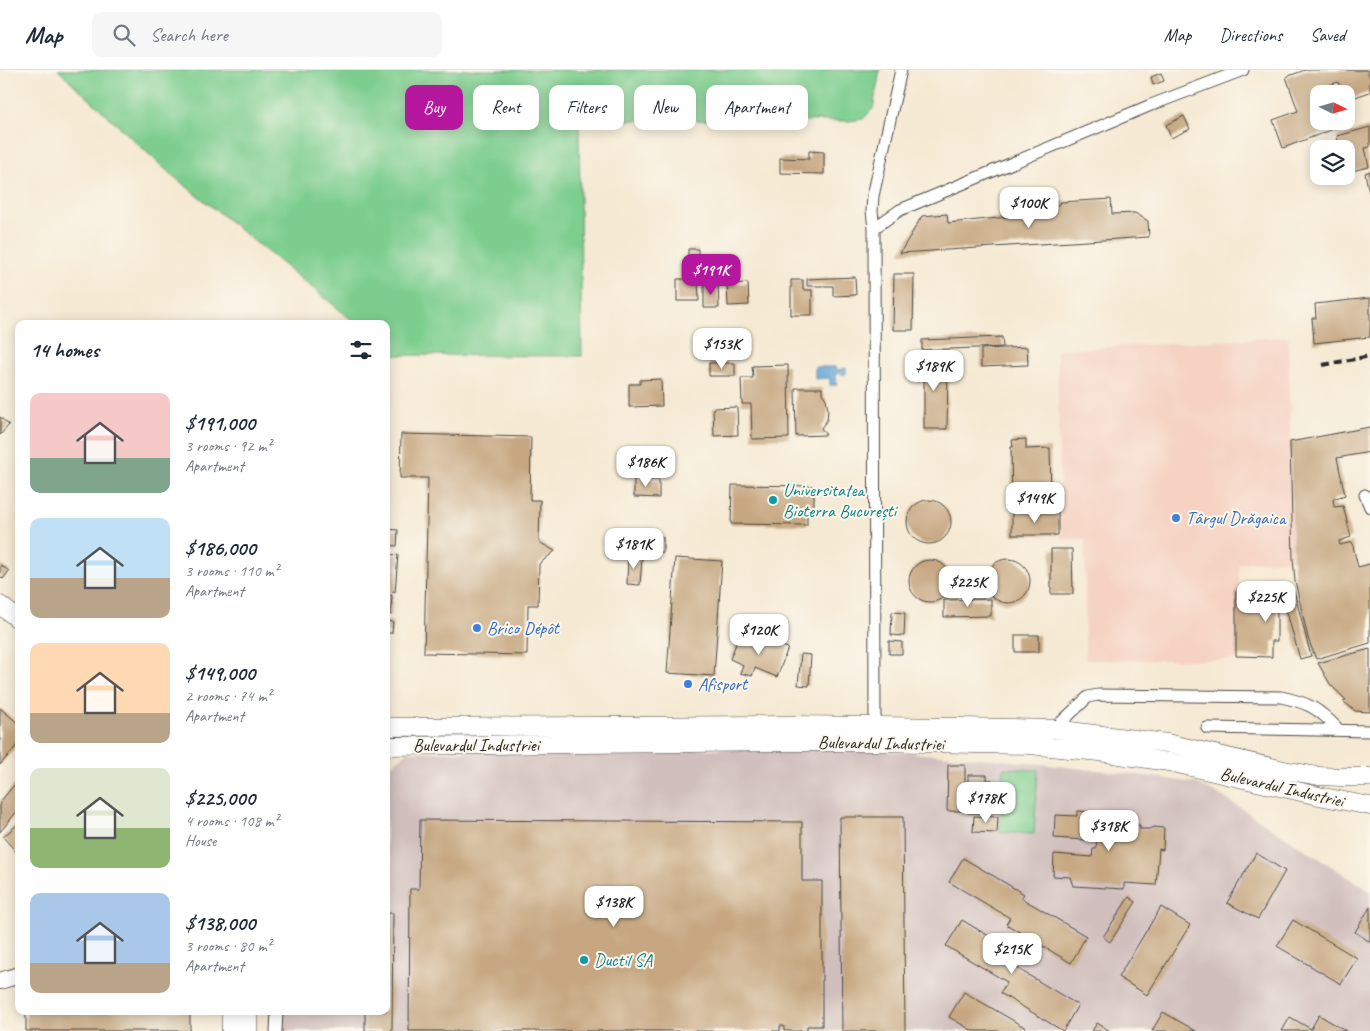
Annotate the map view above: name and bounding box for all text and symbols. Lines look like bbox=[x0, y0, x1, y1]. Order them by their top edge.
search box bbox=[92, 12, 442, 57]
text: Map bbox=[25, 20, 62, 50]
icon: search bbox=[110, 21, 138, 49]
text: Search here bbox=[150, 23, 228, 47]
text: Map bbox=[1164, 24, 1191, 46]
text: Directions bbox=[1219, 24, 1282, 46]
text: Saved bbox=[1310, 24, 1345, 46]
chip: Buy bbox=[405, 85, 463, 130]
chip: Rent bbox=[473, 85, 539, 130]
chip: Filters bbox=[549, 85, 624, 130]
chip: New bbox=[634, 85, 696, 130]
chip: Apartment bbox=[706, 85, 808, 130]
north arrow bbox=[1310, 85, 1355, 130]
map controls bbox=[1310, 85, 1355, 185]
button: layers bbox=[1310, 140, 1355, 185]
pin: $100K bbox=[994, 186, 1064, 229]
text: $100K bbox=[1011, 193, 1047, 213]
pin: $191K bbox=[676, 254, 746, 296]
text: $191K bbox=[693, 260, 729, 280]
pin: $153K bbox=[687, 328, 757, 370]
text: $153K bbox=[704, 334, 740, 354]
icon: filters bbox=[347, 336, 375, 364]
text: 14 homes bbox=[30, 337, 99, 363]
pin: $189K bbox=[899, 350, 969, 392]
text: $189K bbox=[916, 356, 952, 376]
text: $191,000 bbox=[185, 410, 255, 436]
icon: home bbox=[70, 413, 130, 473]
text: 3 rooms · 92 m² bbox=[185, 436, 271, 456]
pin: $186K bbox=[611, 446, 681, 488]
text: $186K bbox=[627, 452, 665, 472]
text: Apartment bbox=[185, 456, 244, 476]
place label: Universitatea Bioterra București bbox=[783, 479, 899, 522]
pin: $149K bbox=[1000, 482, 1070, 524]
text: $149K bbox=[1017, 488, 1053, 508]
marker: Universitatea Bioterra București bbox=[767, 494, 779, 506]
place label: Târgul Drăgaica bbox=[1186, 507, 1287, 529]
marker: Târgul Drăgaica bbox=[1170, 512, 1182, 524]
pin: $181K bbox=[599, 528, 669, 570]
text: $181K bbox=[616, 534, 652, 554]
text: $186,000 bbox=[185, 535, 256, 561]
icon: home bbox=[70, 538, 130, 598]
text: 3 rooms · 110 m² bbox=[185, 561, 279, 581]
pin: $225K bbox=[933, 566, 1003, 608]
text: $225K bbox=[950, 572, 986, 592]
pin: $225K bbox=[1231, 580, 1301, 623]
text: Apartment bbox=[185, 581, 244, 601]
text: $225K bbox=[1248, 587, 1284, 607]
pin: $120K bbox=[724, 614, 794, 656]
place label: Brico Dépôt bbox=[487, 617, 561, 639]
text: $120K bbox=[741, 620, 777, 640]
marker: Brico Dépôt bbox=[471, 622, 483, 634]
text: $149,000 bbox=[185, 660, 255, 686]
icon: home bbox=[70, 663, 130, 723]
place label: Afisport bbox=[698, 673, 749, 695]
marker: Afisport bbox=[682, 678, 694, 690]
text: 2 rooms · 74 m² bbox=[185, 686, 271, 706]
text: Apartment bbox=[185, 706, 244, 726]
street label: Bulevardul Industriei bbox=[818, 731, 947, 755]
street label: Bulevardul Industriei bbox=[413, 734, 542, 756]
street label: Bulevardul Industriei bbox=[1218, 762, 1348, 812]
pin: $178K bbox=[951, 782, 1021, 824]
text: $225,000 bbox=[185, 785, 255, 811]
icon: home bbox=[70, 788, 130, 848]
text: $178K bbox=[968, 788, 1004, 808]
pin: $318K bbox=[1074, 810, 1144, 852]
text: 4 rooms · 108 m² bbox=[185, 811, 279, 831]
text: $318K bbox=[1091, 816, 1127, 836]
text: House bbox=[185, 831, 216, 851]
pin: $138K bbox=[579, 886, 649, 928]
text: $138K bbox=[596, 892, 632, 912]
text: $138,000 bbox=[185, 910, 255, 936]
icon: home bbox=[70, 913, 130, 973]
pin: $215K bbox=[977, 932, 1047, 975]
text: 3 rooms · 80 m² bbox=[185, 936, 271, 956]
text: $215K bbox=[994, 939, 1030, 959]
place label: Ductil SA bbox=[594, 949, 653, 971]
marker: Ductil SA bbox=[578, 954, 590, 966]
text: Apartment bbox=[185, 956, 244, 976]

